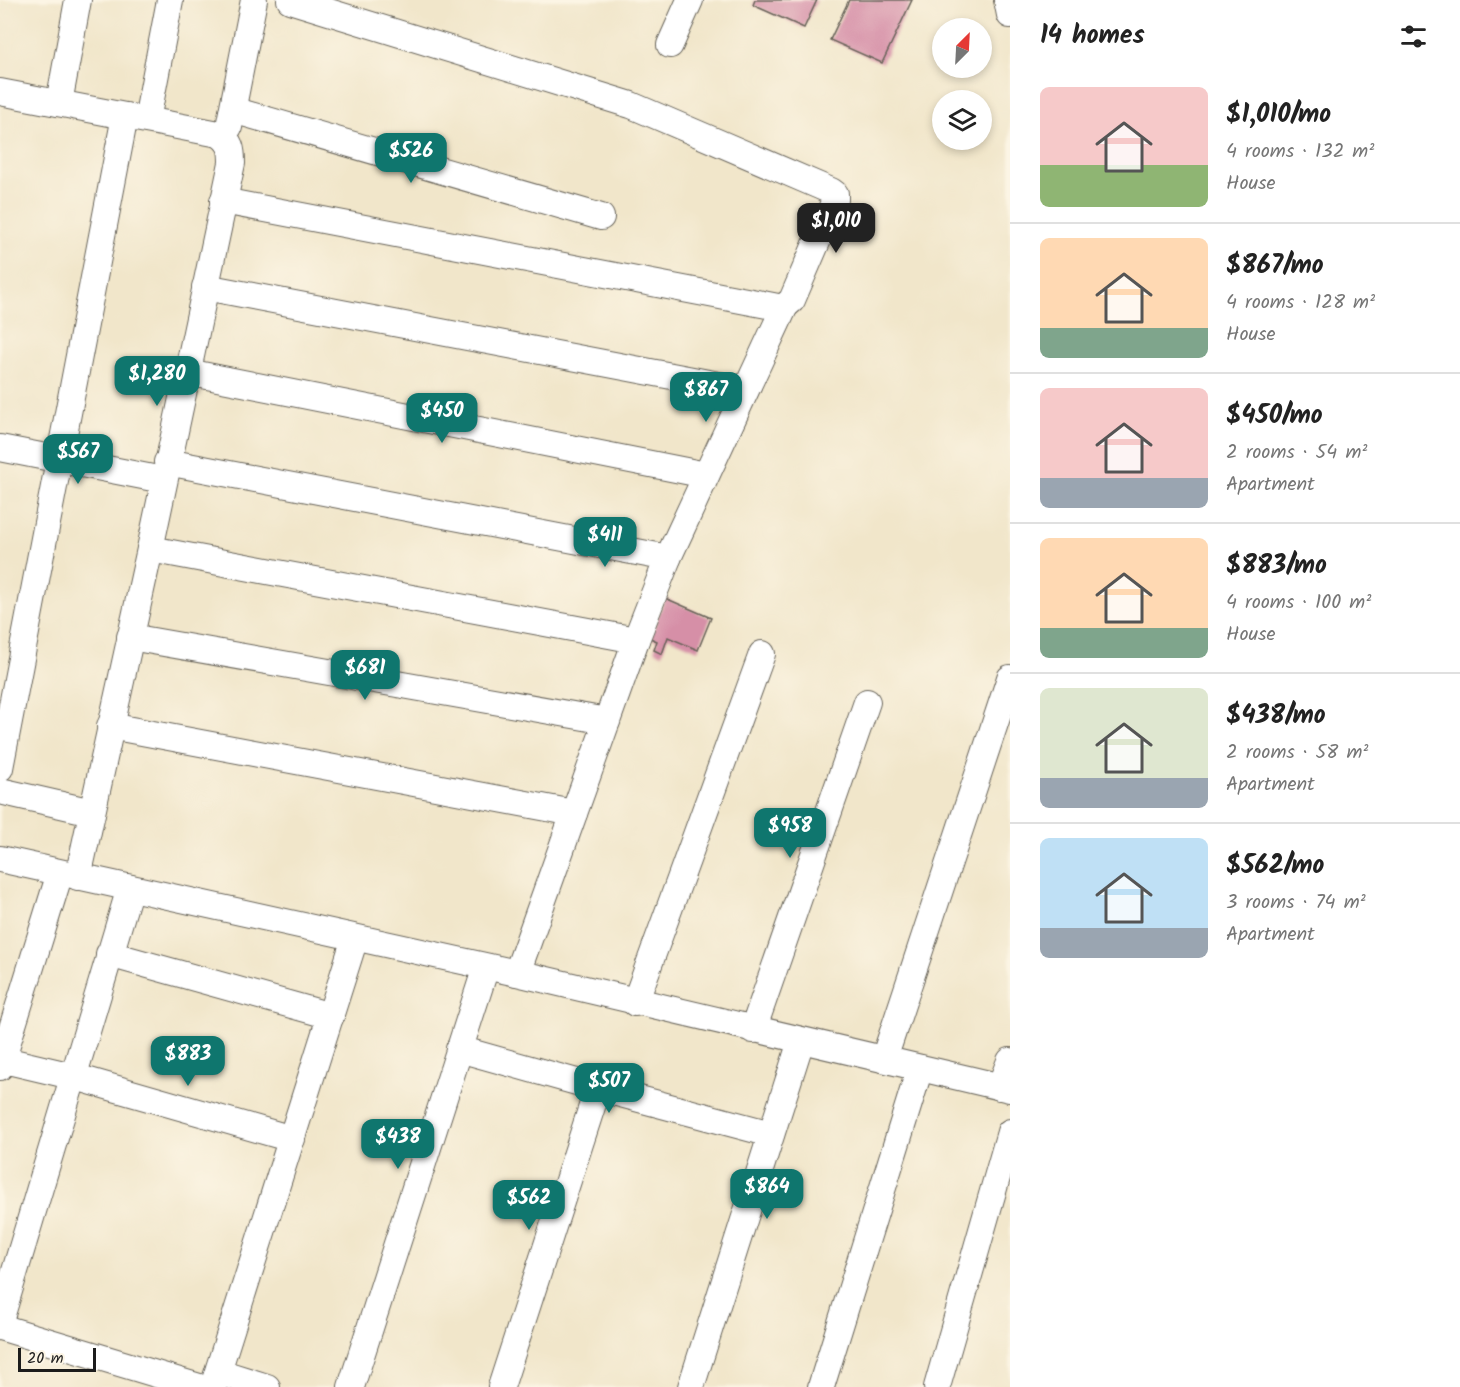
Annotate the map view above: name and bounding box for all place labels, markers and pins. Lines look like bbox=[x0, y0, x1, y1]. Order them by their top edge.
pin: $526 bbox=[375, 133, 447, 184]
pin: $1,010 bbox=[787, 203, 885, 254]
pin: $1,280 bbox=[108, 356, 206, 407]
pin: $867 bbox=[670, 372, 742, 423]
pin: $450 bbox=[406, 393, 478, 444]
pin: $567 bbox=[42, 434, 114, 485]
pin: $411 bbox=[569, 517, 641, 568]
pin: $681 bbox=[329, 650, 401, 701]
pin: $958 bbox=[754, 808, 826, 859]
pin: $883 bbox=[152, 1036, 224, 1087]
pin: $507 bbox=[573, 1063, 645, 1114]
pin: $438 bbox=[362, 1119, 434, 1170]
pin: $864 bbox=[731, 1169, 803, 1220]
pin: $562 bbox=[493, 1180, 565, 1231]

